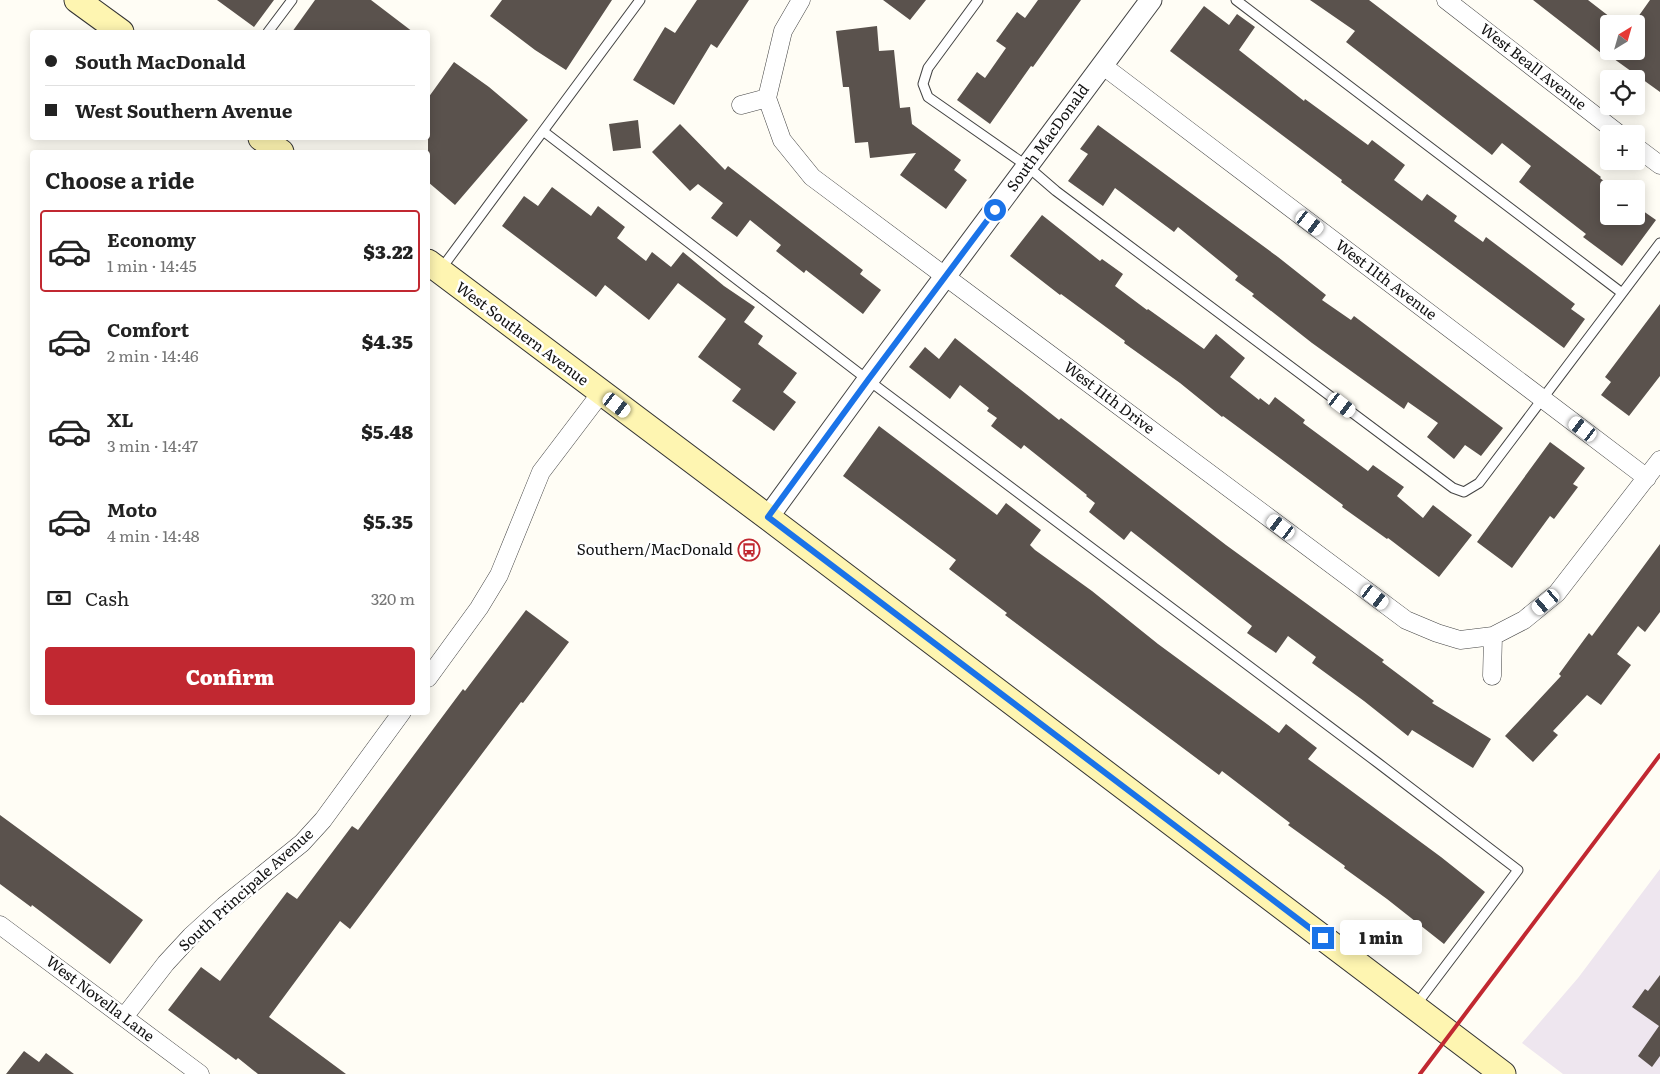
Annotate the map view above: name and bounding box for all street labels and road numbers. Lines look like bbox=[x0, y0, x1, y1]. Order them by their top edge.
street label: West Beall Avenue bbox=[1476, 17, 1592, 115]
street label: South MacDonald bbox=[1000, 79, 1094, 196]
street label: West 11th Avenue bbox=[1331, 233, 1443, 325]
street label: West Southern Avenue bbox=[452, 275, 594, 391]
street label: West 11th Drive bbox=[1059, 355, 1160, 439]
street label: South Principale Avenue bbox=[172, 822, 318, 956]
street label: West Novella Lane bbox=[42, 949, 160, 1047]

